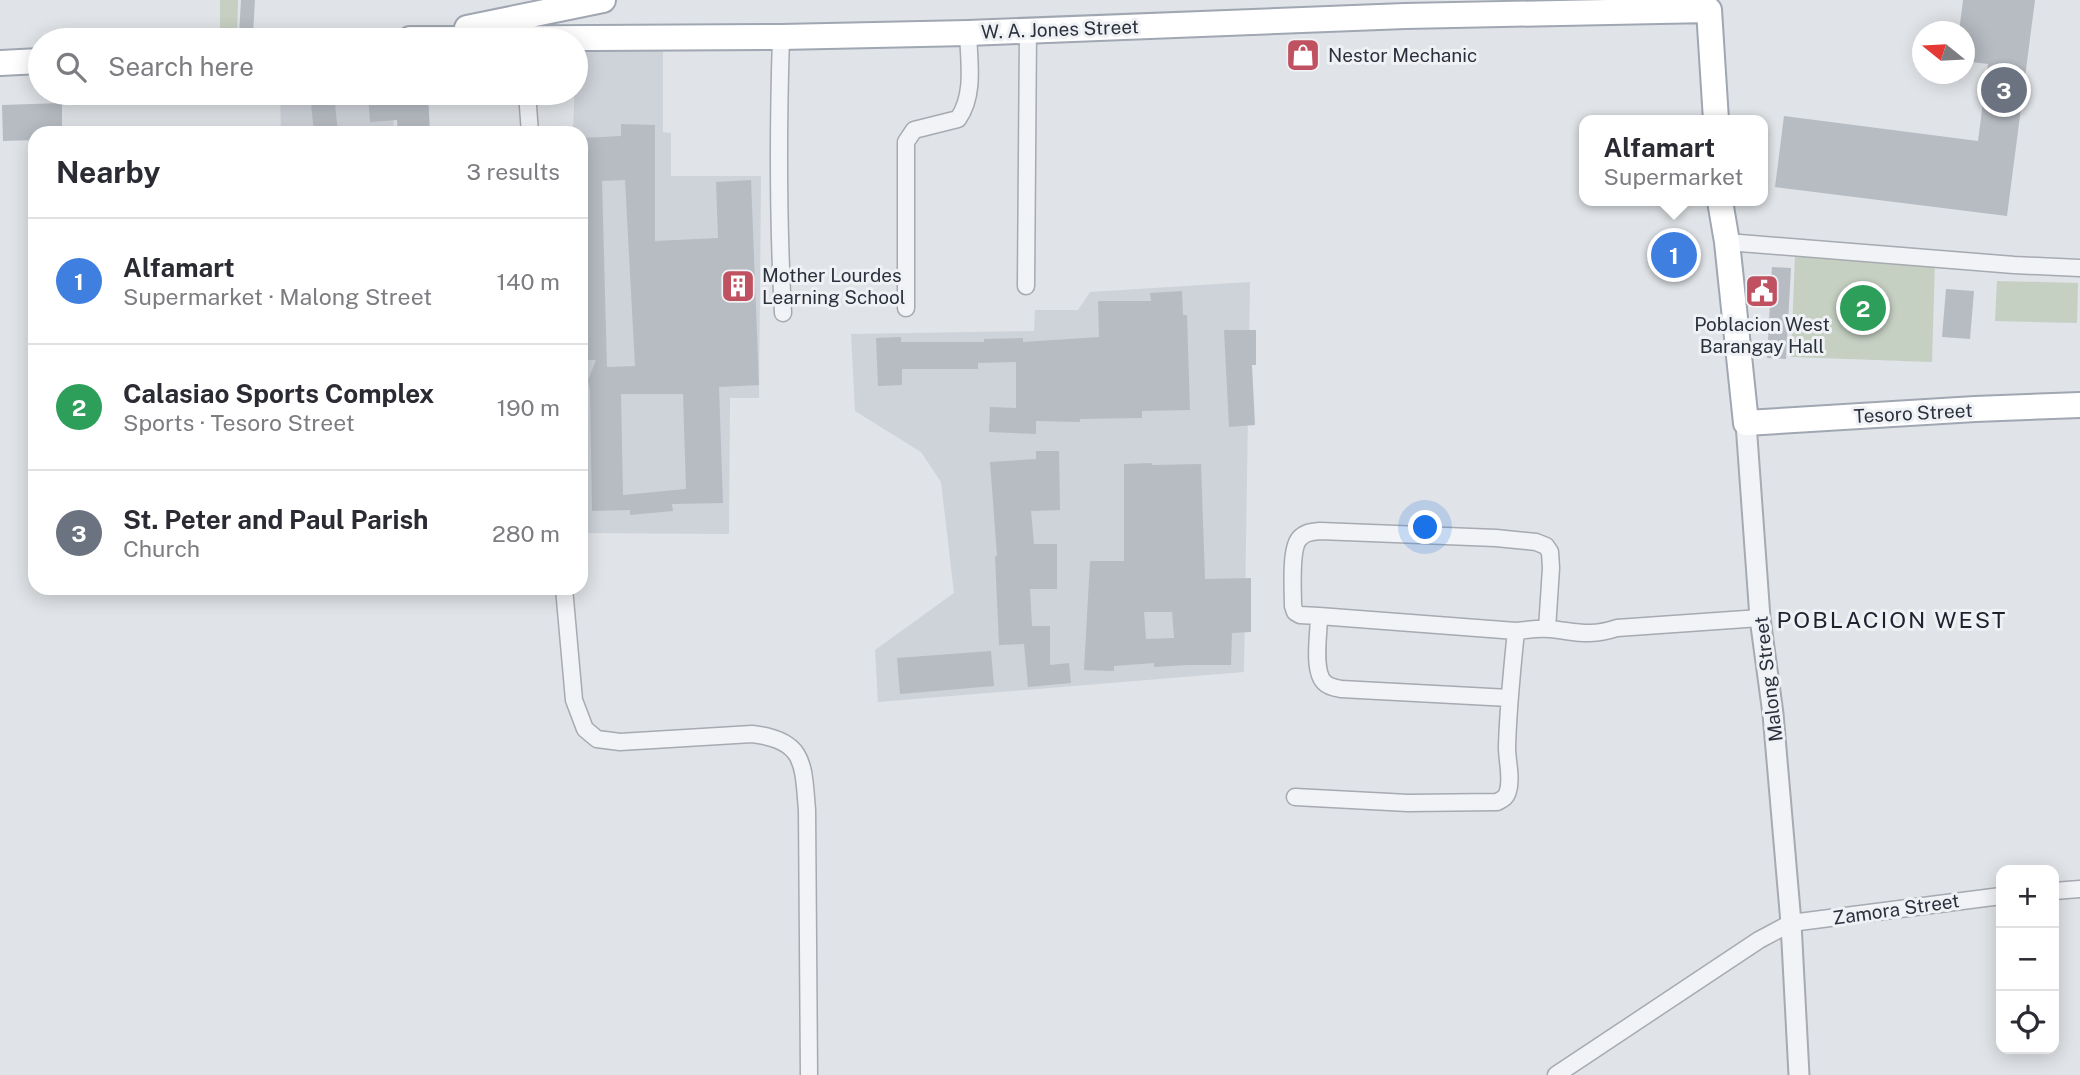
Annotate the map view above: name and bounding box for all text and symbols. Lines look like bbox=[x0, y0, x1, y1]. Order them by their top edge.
street label: W. A. Jones Street bbox=[981, 15, 1139, 43]
north arrow bbox=[1912, 21, 1975, 84]
search box bbox=[28, 28, 588, 105]
shop icon: Nestor Mechanic bbox=[1284, 36, 1322, 74]
place label: Nestor Mechanic bbox=[1328, 44, 1477, 66]
icon: search bbox=[52, 48, 90, 86]
text: Search here bbox=[108, 51, 254, 82]
pin: 3 bbox=[1981, 64, 2027, 116]
popup bbox=[1579, 115, 1768, 206]
text: Alfamart bbox=[1603, 132, 1715, 163]
text: Nearby bbox=[56, 154, 160, 190]
text: 3 results bbox=[466, 158, 560, 185]
text: Supermarket bbox=[1603, 163, 1744, 190]
pin: 1 bbox=[1651, 229, 1697, 281]
text: Alfamart bbox=[123, 252, 235, 283]
place label: Mother Lourdes Learning School bbox=[762, 264, 906, 308]
building icon: Mother Lourdes Learning School bbox=[719, 267, 757, 305]
text: 1 bbox=[74, 268, 84, 295]
text: 140 m bbox=[497, 268, 560, 295]
public building icon: Poblacion West Barangay Hall bbox=[1743, 272, 1781, 310]
pin: 2 bbox=[1840, 282, 1886, 334]
text: Supermarket · Malong Street bbox=[123, 283, 432, 310]
place label: Poblacion West Barangay Hall bbox=[1694, 313, 1830, 357]
text: Calasiao Sports Complex bbox=[123, 378, 434, 409]
text: 2 bbox=[72, 394, 86, 421]
text: 190 m bbox=[497, 394, 560, 421]
street label: Tesoro Street bbox=[1853, 399, 1973, 427]
text: Sports · Tesoro Street bbox=[123, 409, 355, 436]
text: St. Peter and Paul Parish bbox=[123, 504, 429, 535]
your location bbox=[1408, 510, 1442, 544]
text: 3 bbox=[71, 520, 87, 547]
text: 280 m bbox=[492, 520, 560, 547]
text: Church bbox=[123, 535, 200, 562]
district label: POBLACION WEST bbox=[1777, 606, 2007, 633]
street label: Malong Street bbox=[1749, 615, 1787, 743]
map controls bbox=[1996, 865, 2059, 1054]
button: + bbox=[1996, 865, 2059, 928]
street label: Zamora Street bbox=[1831, 889, 1961, 929]
button: − bbox=[1996, 928, 2059, 991]
button: locate bbox=[1996, 991, 2059, 1054]

